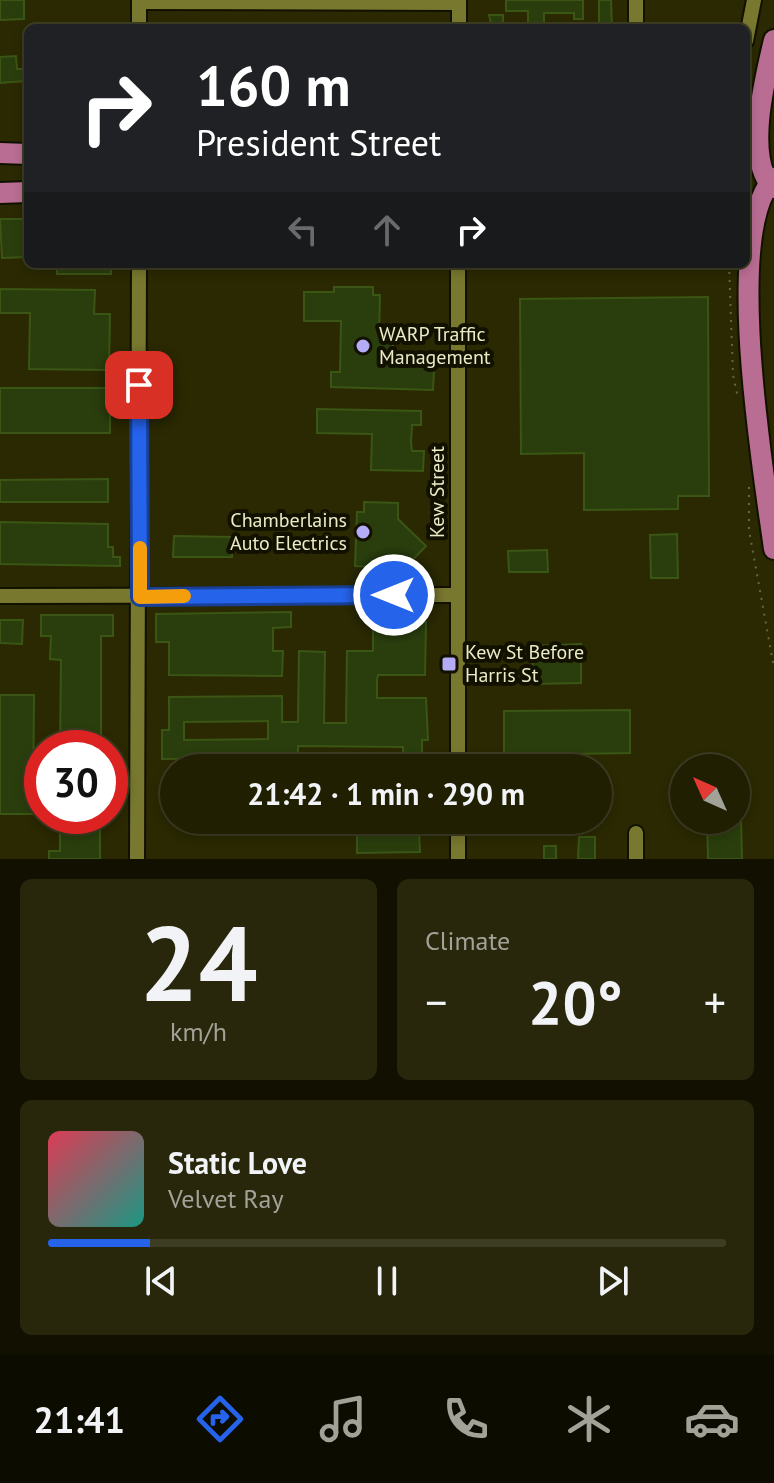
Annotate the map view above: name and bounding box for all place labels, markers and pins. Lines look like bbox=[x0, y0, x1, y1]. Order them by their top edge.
place label: WARP Traffic Management bbox=[379, 321, 491, 370]
marker: WARP Traffic Management bbox=[354, 337, 372, 355]
pin bbox=[105, 351, 173, 419]
place label: Chamberlains Auto Electrics bbox=[230, 507, 347, 556]
marker: Chamberlains Auto Electrics bbox=[354, 523, 372, 541]
place label: Kew St Before Harris St bbox=[465, 639, 584, 688]
marker: Kew St Before Harris St bbox=[440, 655, 458, 673]

